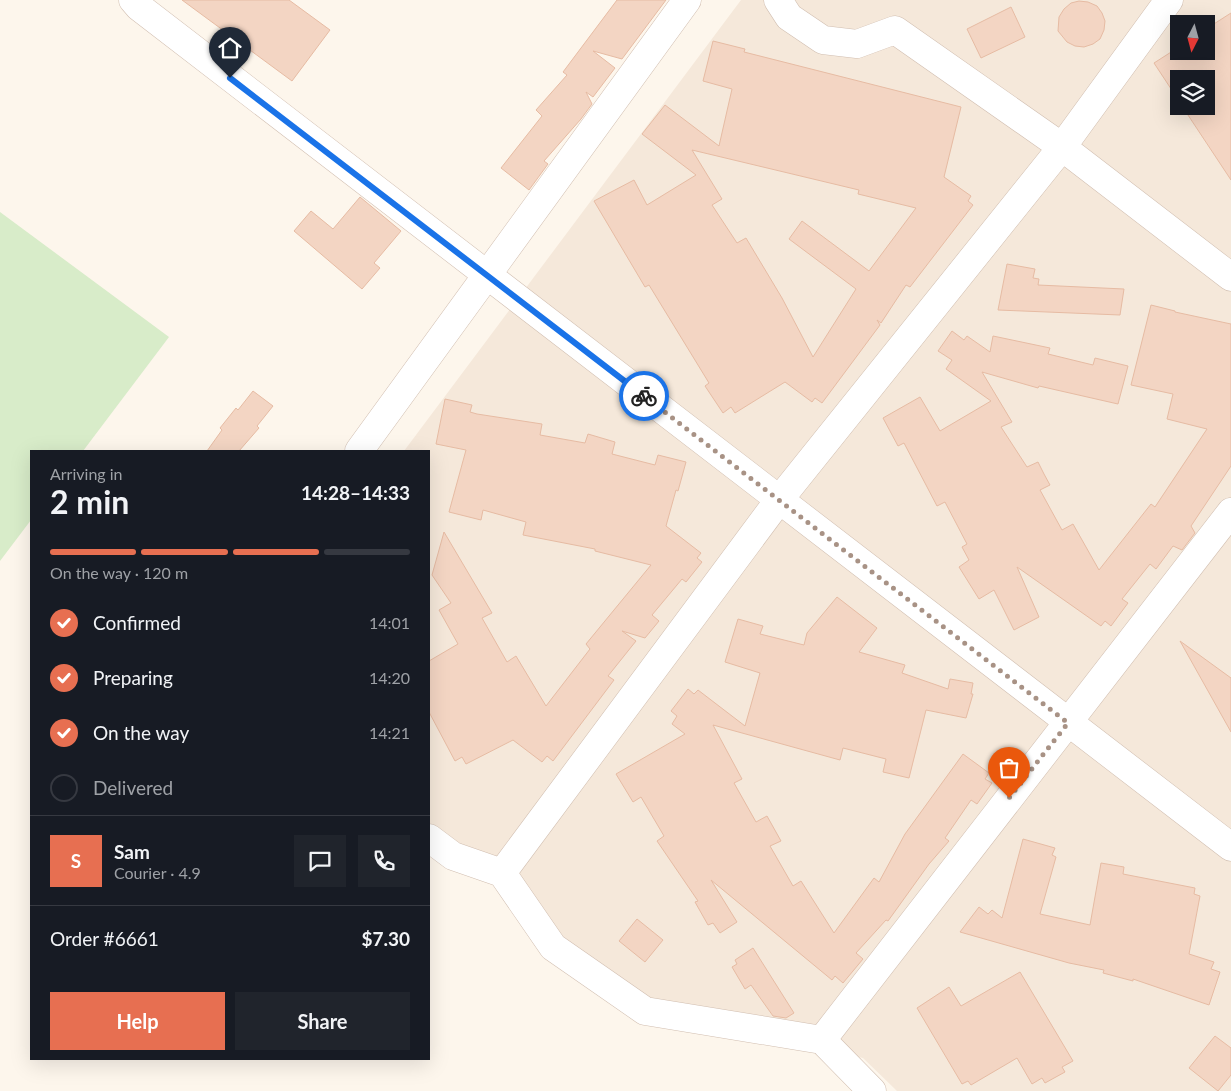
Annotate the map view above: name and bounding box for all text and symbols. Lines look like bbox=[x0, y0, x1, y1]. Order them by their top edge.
north arrow bbox=[1170, 15, 1215, 60]
map controls bbox=[1170, 15, 1215, 115]
pin bbox=[209, 27, 251, 78]
icon: home bbox=[216, 34, 244, 62]
button: layers bbox=[1170, 70, 1215, 115]
courier bbox=[619, 371, 669, 421]
icon: bike bbox=[630, 382, 658, 410]
text: Arriving in bbox=[50, 464, 123, 483]
text: 14:28–14:33 bbox=[301, 481, 410, 504]
text: 2 min bbox=[50, 482, 129, 521]
text: On the way · 120 m bbox=[50, 563, 188, 582]
icon: check bbox=[50, 609, 78, 637]
text: Confirmed bbox=[93, 611, 181, 634]
text: 14:01 bbox=[369, 613, 410, 632]
icon: check bbox=[50, 664, 78, 692]
text: Preparing bbox=[93, 666, 173, 689]
text: 14:20 bbox=[369, 668, 410, 687]
icon: check bbox=[50, 719, 78, 747]
text: On the way bbox=[93, 721, 189, 744]
text: 14:21 bbox=[369, 723, 410, 742]
pin bbox=[988, 747, 1030, 798]
icon: bag bbox=[995, 754, 1023, 782]
text: Delivered bbox=[93, 776, 173, 799]
button: chat bbox=[294, 835, 346, 887]
button: phone bbox=[358, 835, 410, 887]
text: Sam bbox=[114, 840, 150, 863]
text: S bbox=[71, 849, 81, 872]
text: Courier · 4.9 bbox=[114, 863, 201, 882]
text: Order #6661 bbox=[50, 927, 159, 950]
text: $7.30 bbox=[361, 927, 410, 950]
button: Help bbox=[50, 992, 225, 1050]
button: Share bbox=[235, 992, 410, 1050]

